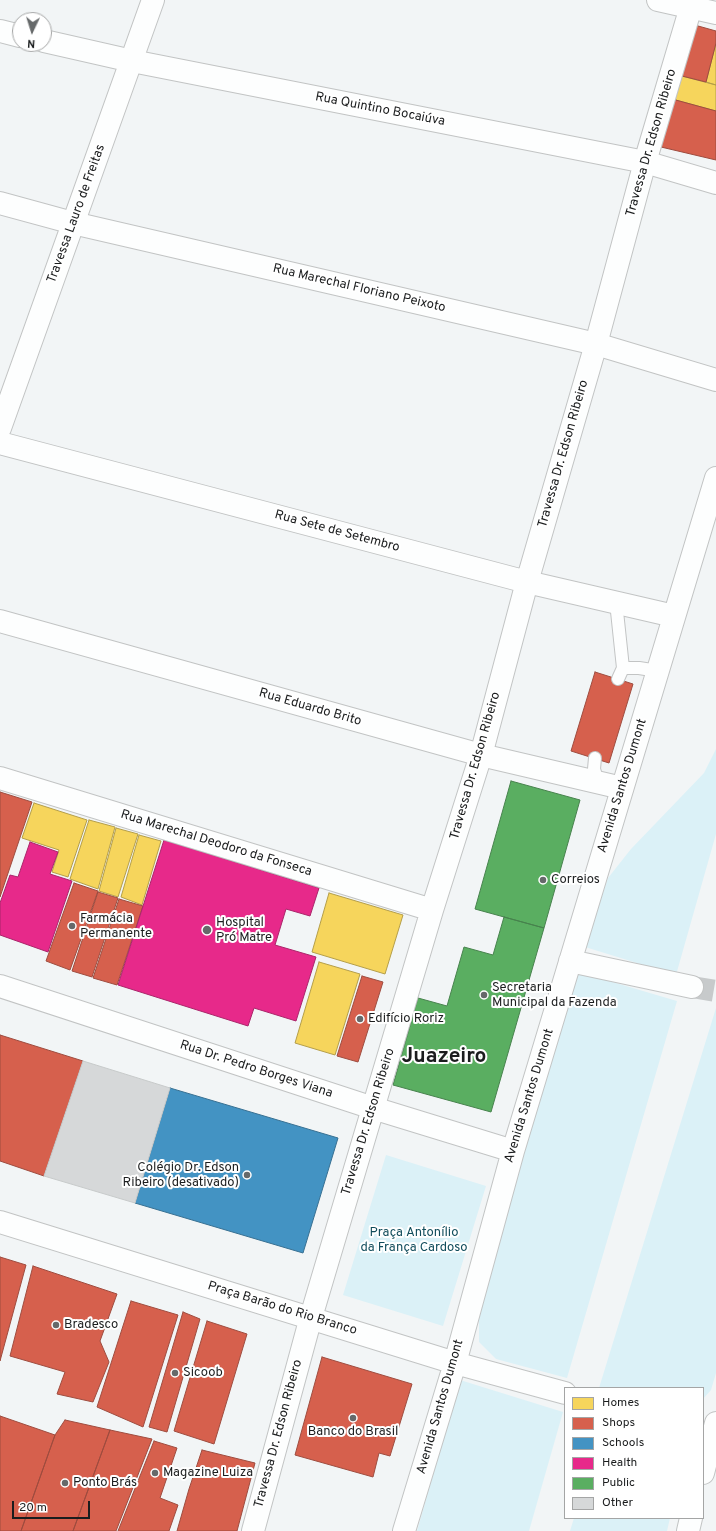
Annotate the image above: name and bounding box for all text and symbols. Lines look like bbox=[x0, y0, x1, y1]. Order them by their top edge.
north arrow bbox=[12, 12, 52, 52]
text: N bbox=[27, 36, 36, 50]
street label: Travessa Dr. Edson Ribeiro bbox=[623, 67, 681, 219]
street label: Rua Quintino Bocaiúva bbox=[314, 90, 446, 130]
street label: Travessa Lauro de Freitas bbox=[45, 143, 109, 285]
street label: Rua Marechal Floriano Peixoto bbox=[271, 261, 447, 317]
street label: Travessa Dr. Edson Ribeiro bbox=[535, 378, 593, 530]
street label: Rua Sete de Setembro bbox=[273, 508, 401, 556]
street label: Rua Eduardo Brito bbox=[257, 686, 363, 730]
street label: Travessa Dr. Edson Ribeiro bbox=[447, 690, 505, 842]
street label: Avenida Santos Dumont bbox=[595, 717, 651, 855]
street label: Rua Marechal Deodoro da Fonseca bbox=[118, 807, 314, 881]
place label: Correios bbox=[551, 872, 600, 888]
marker: Correios bbox=[538, 875, 548, 885]
place label: Farmácia Permanente bbox=[80, 911, 152, 942]
place label: Hospital Pró Matre bbox=[216, 915, 272, 946]
marker: Farmácia Permanente bbox=[67, 921, 77, 931]
marker: Hospital Pró Matre bbox=[201, 924, 213, 936]
place label: Secretaria Municipal da Fazenda bbox=[492, 980, 617, 1011]
marker: Secretaria Municipal da Fazenda bbox=[479, 990, 489, 1000]
place label: Edifício Roriz bbox=[368, 1011, 444, 1027]
marker: Edifício Roriz bbox=[355, 1014, 365, 1024]
street label: Avenida Santos Dumont bbox=[502, 1027, 558, 1165]
street label: Rua Dr. Pedro Borges Viana bbox=[178, 1038, 334, 1102]
district label: Juazeiro bbox=[402, 1045, 486, 1071]
street label: Travessa Dr. Edson Ribeiro bbox=[339, 1047, 399, 1197]
place label: Colégio Dr. Edson Ribeiro (desativado) bbox=[123, 1160, 239, 1191]
marker: Colégio Dr. Edson Ribeiro (desativado) bbox=[242, 1170, 252, 1180]
park label: Praça Antonílio da França Cardoso bbox=[361, 1225, 467, 1256]
street label: Praça Barão do Rio Branco bbox=[205, 1279, 359, 1339]
place label: Bradesco bbox=[64, 1317, 118, 1333]
marker: Bradesco bbox=[51, 1320, 61, 1330]
street label: Avenida Santos Dumont bbox=[414, 1338, 468, 1476]
street label: Travessa Dr. Edson Ribeiro bbox=[252, 1358, 306, 1510]
place label: Sicoob bbox=[183, 1365, 223, 1381]
marker: Sicoob bbox=[170, 1368, 180, 1378]
legend bbox=[564, 1387, 704, 1519]
text: Homes bbox=[602, 1395, 639, 1411]
marker: Banco do Brasil bbox=[348, 1413, 358, 1423]
text: Shops bbox=[602, 1415, 635, 1431]
place label: Banco do Brasil bbox=[308, 1424, 398, 1440]
text: Schools bbox=[602, 1435, 644, 1451]
text: Health bbox=[602, 1455, 637, 1471]
place label: Magazine Luiza bbox=[163, 1465, 253, 1481]
marker: Magazine Luiza bbox=[150, 1468, 160, 1478]
place label: Ponto Brás bbox=[73, 1475, 137, 1491]
text: Public bbox=[602, 1475, 635, 1491]
marker: Ponto Brás bbox=[60, 1478, 70, 1488]
scale bar bbox=[14, 1493, 92, 1519]
text: Other bbox=[602, 1495, 633, 1511]
text: 20 m bbox=[19, 1500, 47, 1516]

